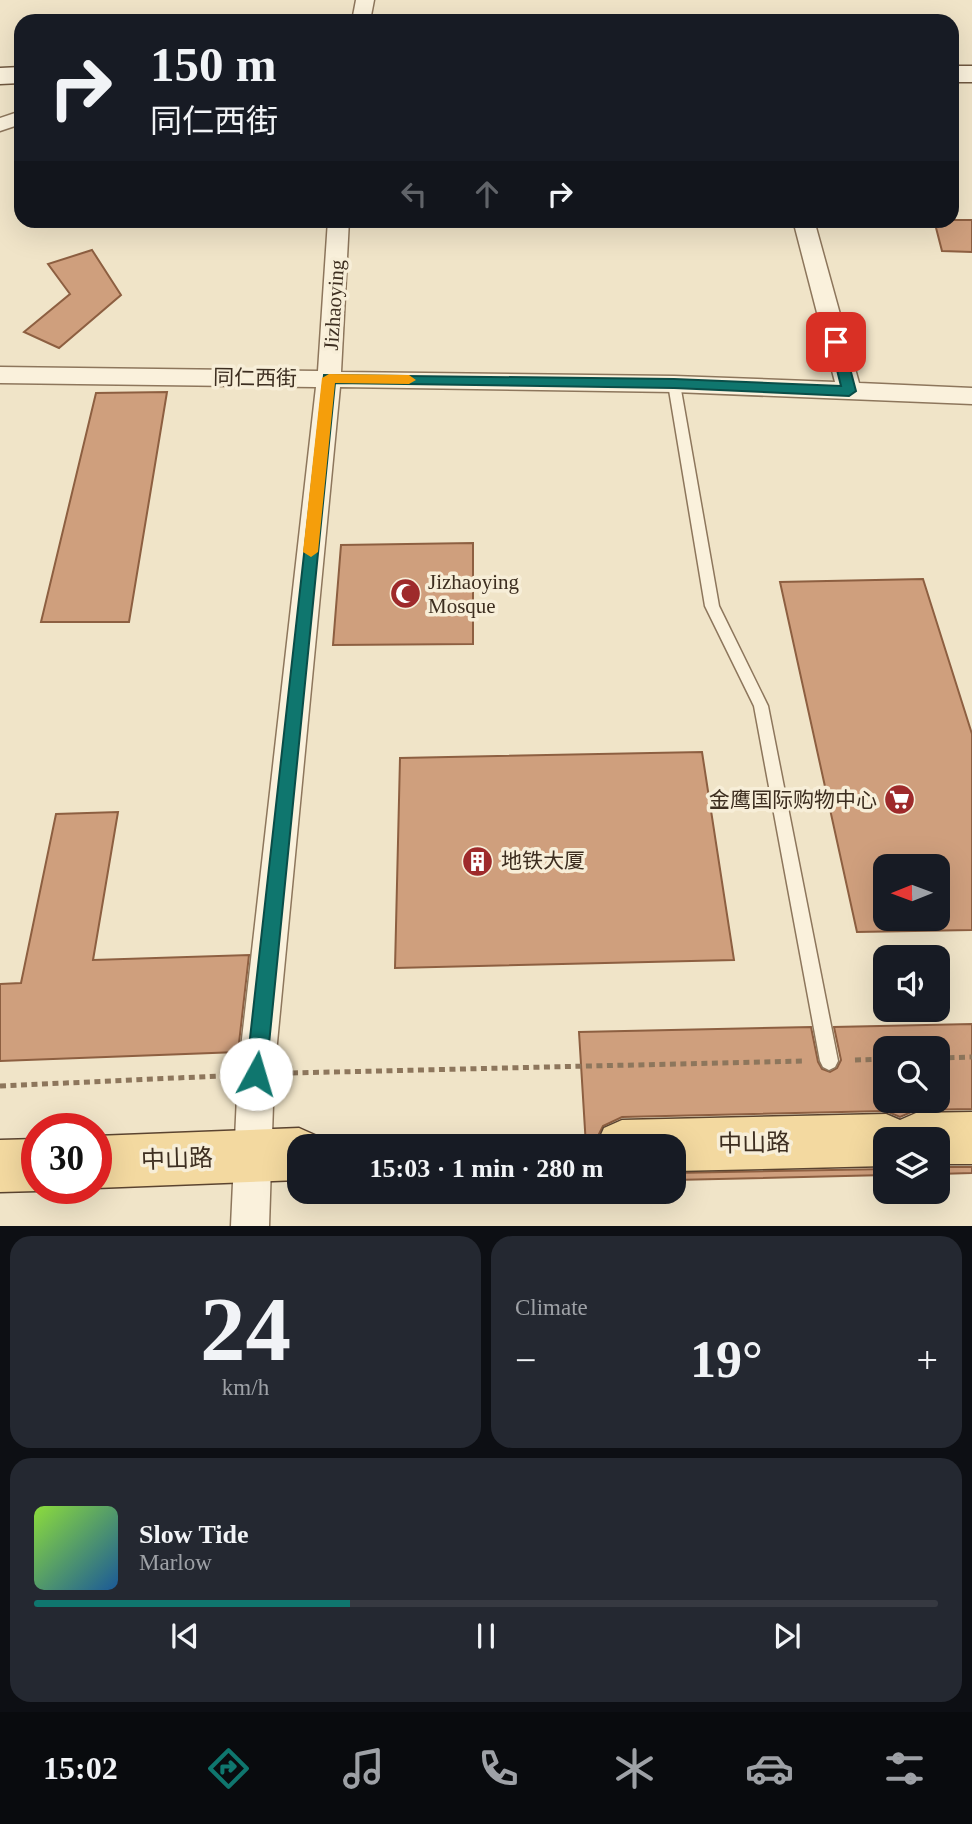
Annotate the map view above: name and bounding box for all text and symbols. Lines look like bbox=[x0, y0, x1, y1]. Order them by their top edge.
text: 150 m bbox=[150, 37, 277, 92]
icon: right bbox=[35, 42, 126, 133]
text: 同仁西街 bbox=[150, 103, 278, 139]
icon: left bbox=[395, 175, 433, 213]
icon: ahead bbox=[468, 175, 506, 213]
icon: right bbox=[541, 175, 579, 213]
street label: Jizhaoying bbox=[319, 258, 349, 351]
pin bbox=[806, 312, 866, 372]
icon: arrive bbox=[817, 323, 855, 361]
street label: 同仁西街 bbox=[213, 365, 297, 391]
place label: Jizhaoying Mosque bbox=[428, 570, 519, 618]
mosque icon: Jizhaoying Mosque bbox=[388, 577, 422, 611]
supermarket icon: 金鹰国际购物中心 bbox=[883, 783, 917, 817]
place label: 金鹰国际购物中心 bbox=[709, 788, 877, 812]
building icon: 地铁大厦 bbox=[461, 844, 495, 878]
place label: 地铁大厦 bbox=[501, 849, 585, 873]
north arrow bbox=[873, 854, 950, 931]
map controls bbox=[873, 854, 950, 1204]
button: sound bbox=[873, 945, 950, 1022]
button: search bbox=[873, 1036, 950, 1113]
position arrow bbox=[219, 1037, 293, 1111]
speed limit sign: 30 bbox=[21, 1113, 112, 1204]
button: layers bbox=[873, 1127, 950, 1204]
street label: 中山路 bbox=[718, 1129, 790, 1157]
street label: 中山路 bbox=[141, 1145, 213, 1173]
text: 15:03 · 1 min · 280 m bbox=[370, 1154, 604, 1183]
text: 24 bbox=[200, 1279, 291, 1380]
text: Climate bbox=[515, 1295, 588, 1320]
text: 19° bbox=[690, 1331, 763, 1388]
text: − bbox=[515, 1339, 536, 1381]
text: + bbox=[917, 1339, 938, 1381]
text: km/h bbox=[222, 1375, 269, 1400]
text: Slow Tide bbox=[139, 1520, 249, 1549]
text: Marlow bbox=[139, 1550, 212, 1575]
icon: previous bbox=[166, 1617, 204, 1655]
icon: pause bbox=[467, 1617, 505, 1655]
icon: next bbox=[768, 1617, 806, 1655]
icon: directions bbox=[204, 1744, 253, 1793]
icon: music bbox=[339, 1744, 388, 1793]
icon: phone bbox=[474, 1744, 523, 1793]
icon: climate bbox=[610, 1744, 659, 1793]
icon: car bbox=[745, 1744, 794, 1793]
icon: filters bbox=[880, 1744, 929, 1793]
text: 15:02 bbox=[43, 1750, 118, 1786]

